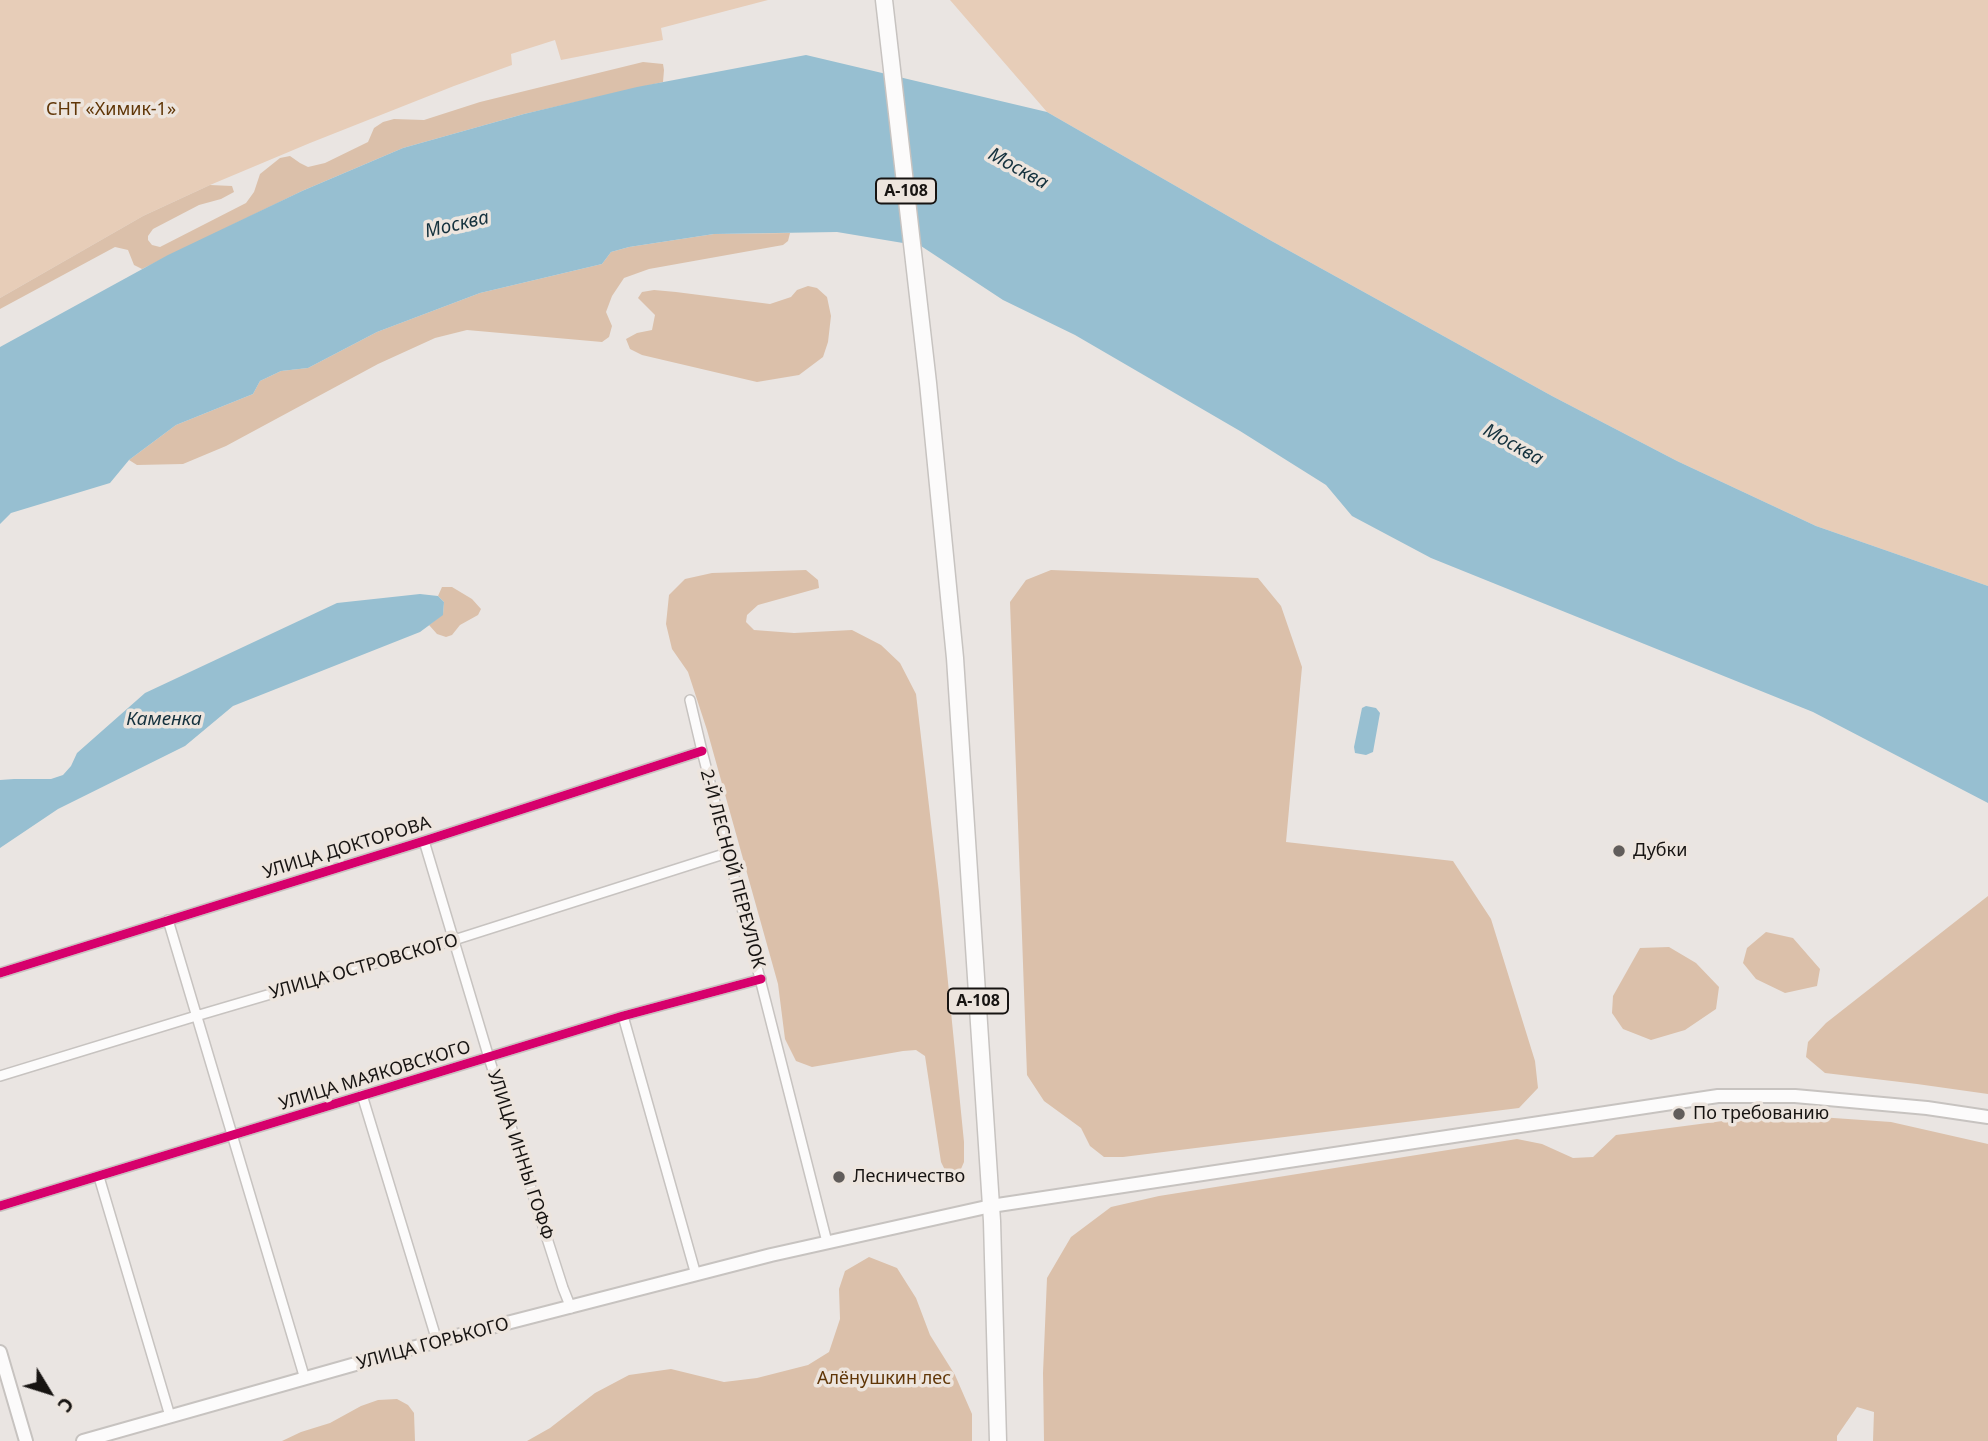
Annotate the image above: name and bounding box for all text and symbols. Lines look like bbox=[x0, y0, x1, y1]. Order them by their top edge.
park label: СНТ «Химик-1» bbox=[46, 99, 176, 121]
water label: Москва bbox=[984, 143, 1052, 195]
road number: А-108 bbox=[876, 178, 936, 204]
water label: Москва bbox=[423, 207, 491, 243]
water label: Москва bbox=[1479, 419, 1547, 471]
water label: Каменка bbox=[126, 709, 202, 731]
street label: 2-Й ЛЕСНОЙ ПЕРЕУЛОК bbox=[695, 767, 769, 971]
street label: УЛИЦА ДОКТОРОВА bbox=[260, 812, 434, 884]
place label: Дубки bbox=[1633, 840, 1687, 862]
marker: Дубки bbox=[1611, 843, 1627, 859]
street label: УЛИЦА ОСТРОВСКОГО bbox=[267, 930, 461, 1004]
road number: А-108 bbox=[948, 988, 1008, 1014]
street label: УЛИЦА МАЯКОВСКОГО bbox=[277, 1037, 473, 1115]
street label: УЛИЦА ИННЫ ГОФФ bbox=[482, 1067, 558, 1243]
place label: По требованию bbox=[1693, 1103, 1829, 1125]
marker: По требованию bbox=[1671, 1106, 1687, 1122]
place label: Лесничество bbox=[853, 1166, 965, 1188]
marker: Лесничество bbox=[831, 1169, 847, 1185]
street label: УЛИЦА ГОРЬКОГО bbox=[355, 1313, 511, 1375]
north arrow bbox=[14, 1357, 84, 1427]
park label: Алёнушкин лес bbox=[817, 1368, 951, 1390]
text: С bbox=[52, 1392, 80, 1418]

